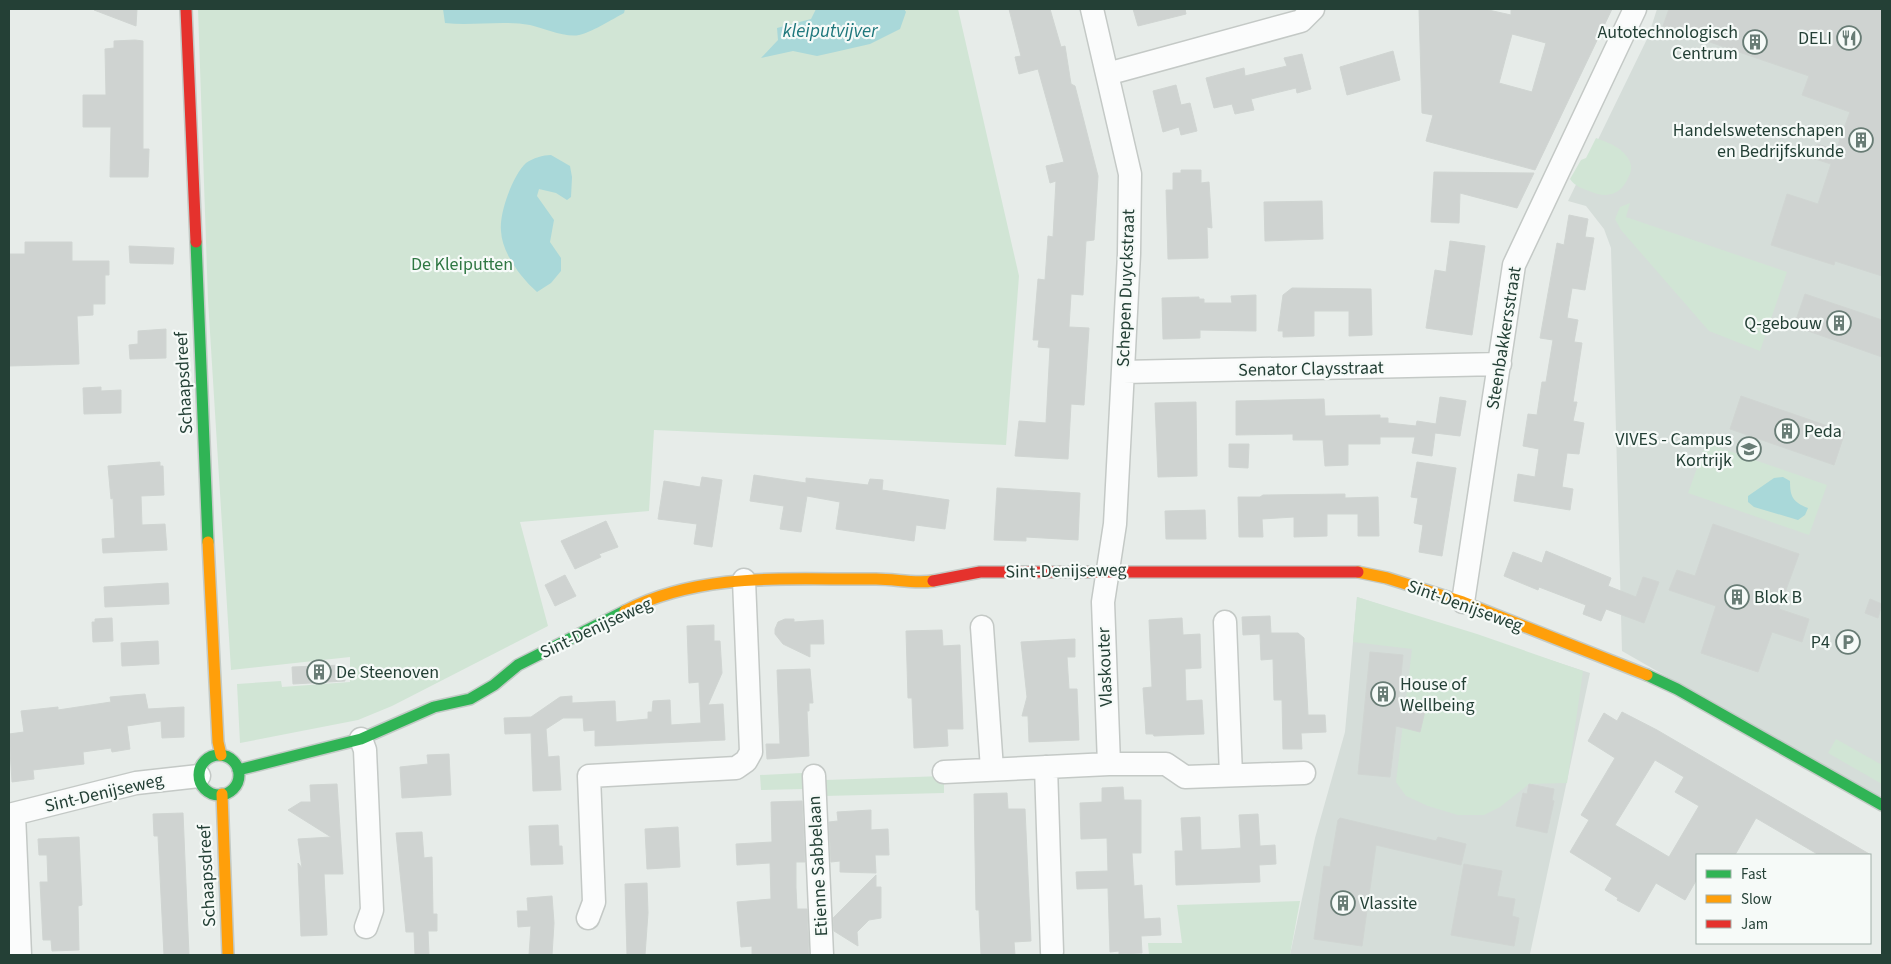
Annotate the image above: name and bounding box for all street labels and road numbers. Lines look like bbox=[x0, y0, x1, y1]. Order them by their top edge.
street label: Schepen Duyckstraat bbox=[1111, 208, 1141, 368]
street label: Steenbakkersstraat bbox=[1480, 265, 1528, 411]
street label: Schaapsdreef bbox=[169, 330, 199, 435]
street label: Senator Claysstraat bbox=[1238, 355, 1384, 383]
street label: Sint-Denijseweg bbox=[1005, 557, 1127, 585]
street label: Sint-Denijseweg bbox=[1404, 574, 1526, 638]
street label: Sint-Denijseweg bbox=[536, 591, 656, 665]
street label: Vlaskouter bbox=[1091, 626, 1119, 707]
street label: Sint-Denijseweg bbox=[42, 767, 166, 819]
street label: Etienne Sabbelaan bbox=[802, 795, 834, 937]
street label: Schaapsdreef bbox=[192, 823, 222, 928]

